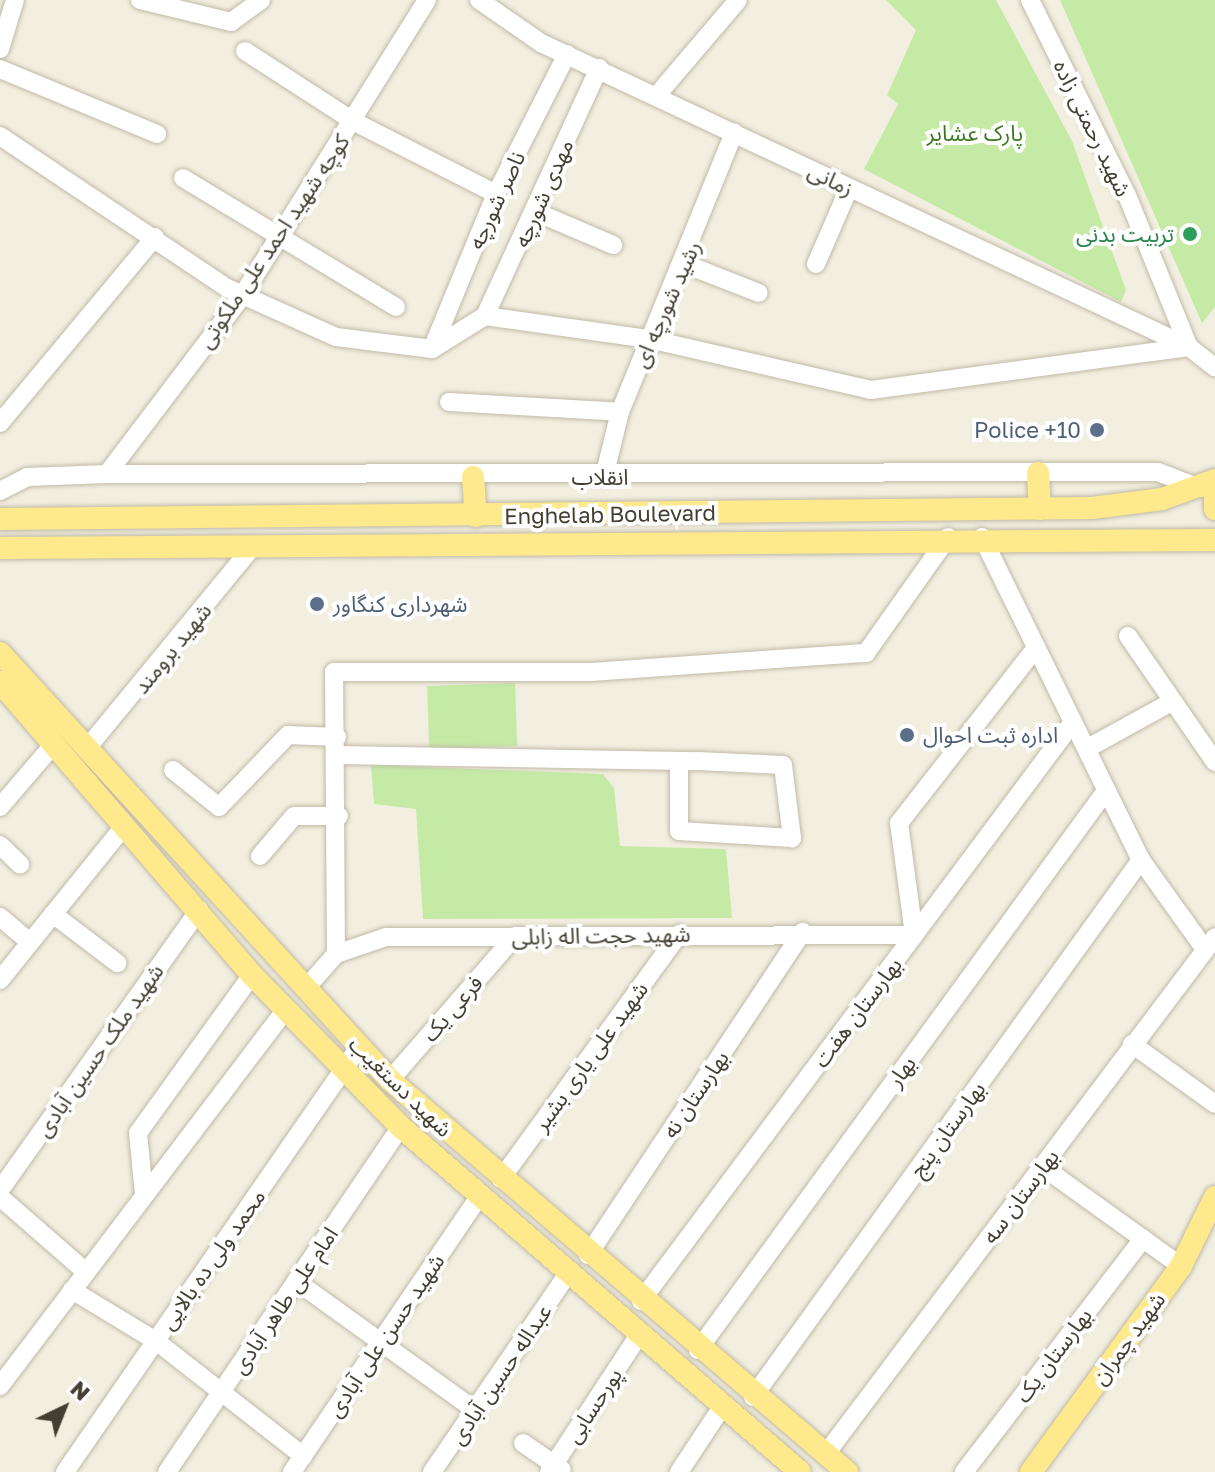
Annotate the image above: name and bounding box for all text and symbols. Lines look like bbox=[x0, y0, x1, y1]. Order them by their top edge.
street label: شهید رحمتی زاده bbox=[1049, 55, 1137, 201]
park label: پارک عشایر bbox=[927, 120, 1023, 146]
street label: کوچه شهید احمد علی ملکوتی bbox=[191, 129, 355, 353]
street label: مهدی شورچه bbox=[508, 135, 578, 251]
street label: ناصر شورچه bbox=[462, 147, 530, 253]
street label: زمانی bbox=[804, 157, 858, 201]
place label: تربیت بدنی bbox=[1076, 221, 1174, 247]
marker: تربیت بدنی bbox=[1181, 225, 1199, 243]
street label: رشید شورچه ای bbox=[626, 237, 706, 371]
place label: Police +10 bbox=[974, 417, 1081, 443]
marker: Police +10 bbox=[1088, 421, 1106, 439]
street label: انقلاب bbox=[571, 464, 629, 490]
street label: Enghelab Boulevard bbox=[504, 499, 716, 529]
place label: شهرداری کنگاور bbox=[333, 591, 468, 617]
marker: شهرداری کنگاور bbox=[308, 595, 326, 613]
street label: شهید برومند bbox=[127, 597, 217, 699]
place label: اداره ثبت احوال bbox=[923, 722, 1058, 748]
marker: اداره ثبت احوال bbox=[898, 726, 916, 744]
street label: شهید حجت اله زابلی bbox=[511, 920, 691, 950]
street label: بهارستان هفت bbox=[807, 952, 907, 1072]
street label: شهید ملک حسین آبادی bbox=[29, 958, 169, 1142]
street label: فرعی یک bbox=[416, 970, 488, 1046]
street label: شهید علی یاری بشیر bbox=[527, 976, 653, 1136]
street label: شهید دستغیب bbox=[344, 1030, 458, 1142]
street label: بهارستان نه bbox=[656, 1045, 734, 1143]
street label: بهار bbox=[881, 1050, 921, 1092]
street label: بهارستان پنج bbox=[903, 1076, 991, 1182]
street label: بهارستان سه bbox=[976, 1144, 1064, 1248]
street label: محمد ولی ده بالایی bbox=[154, 1184, 270, 1334]
street label: امام علی طاهر آبادی bbox=[225, 1222, 343, 1378]
street label: شهید حسن علی آبادی bbox=[321, 1248, 449, 1422]
street label: شهید چمران bbox=[1086, 1287, 1170, 1389]
street label: عبداله حسین آبادی bbox=[443, 1299, 557, 1449]
street label: بهارستان یک bbox=[1009, 1303, 1097, 1407]
street label: پورحسابی bbox=[559, 1362, 627, 1448]
north arrow bbox=[24, 1368, 104, 1448]
text: N bbox=[65, 1374, 96, 1406]

